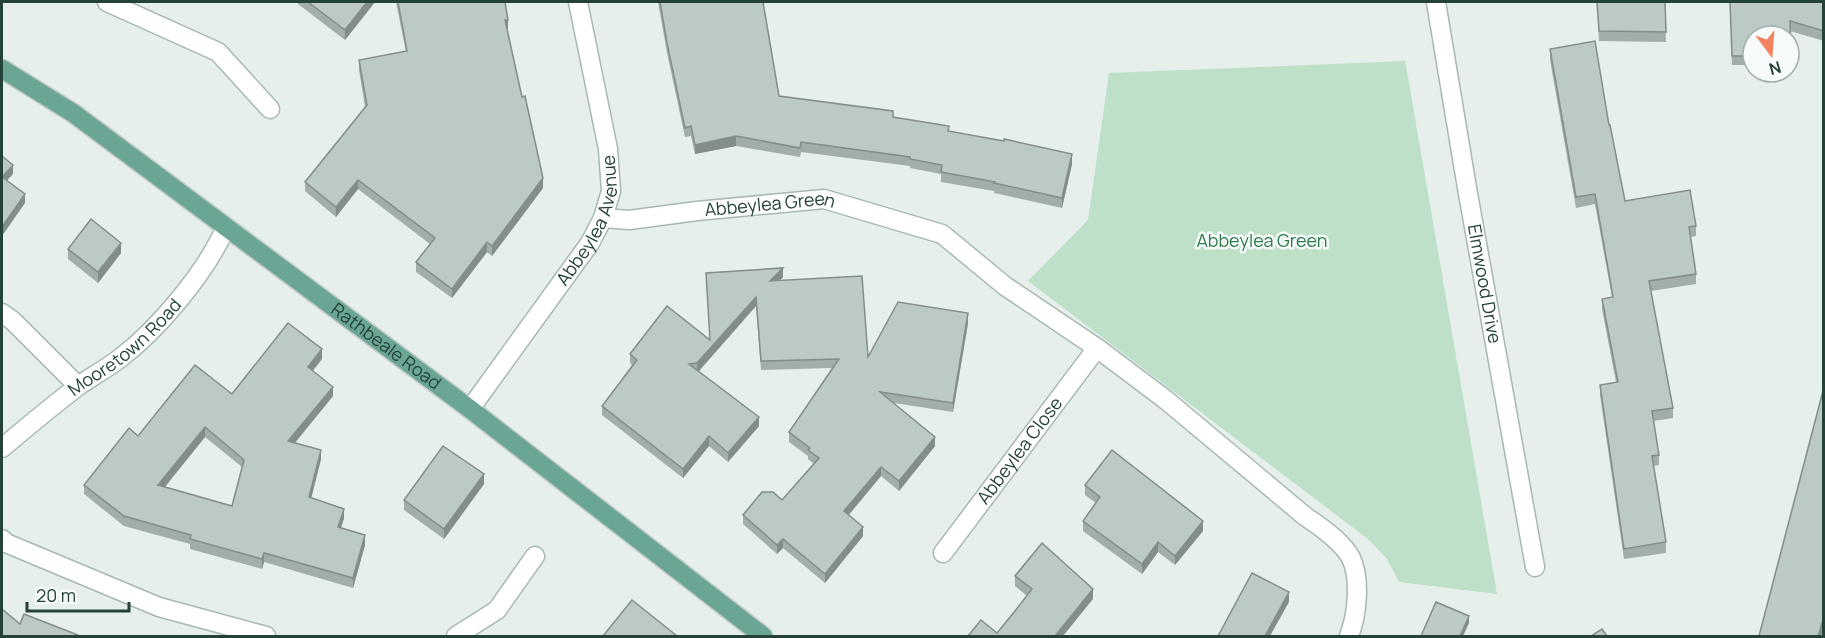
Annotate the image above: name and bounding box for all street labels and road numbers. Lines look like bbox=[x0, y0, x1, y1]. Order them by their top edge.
street label: Abbeylea Avenue bbox=[550, 154, 623, 290]
street label: Abbeylea Green bbox=[703, 186, 839, 221]
street label: Elmwood Drive bbox=[1463, 222, 1508, 345]
street label: Mooretown Road bbox=[63, 293, 186, 401]
street label: Rathbeale Road bbox=[327, 297, 446, 394]
street label: Abbeylea Close bbox=[971, 392, 1067, 509]

